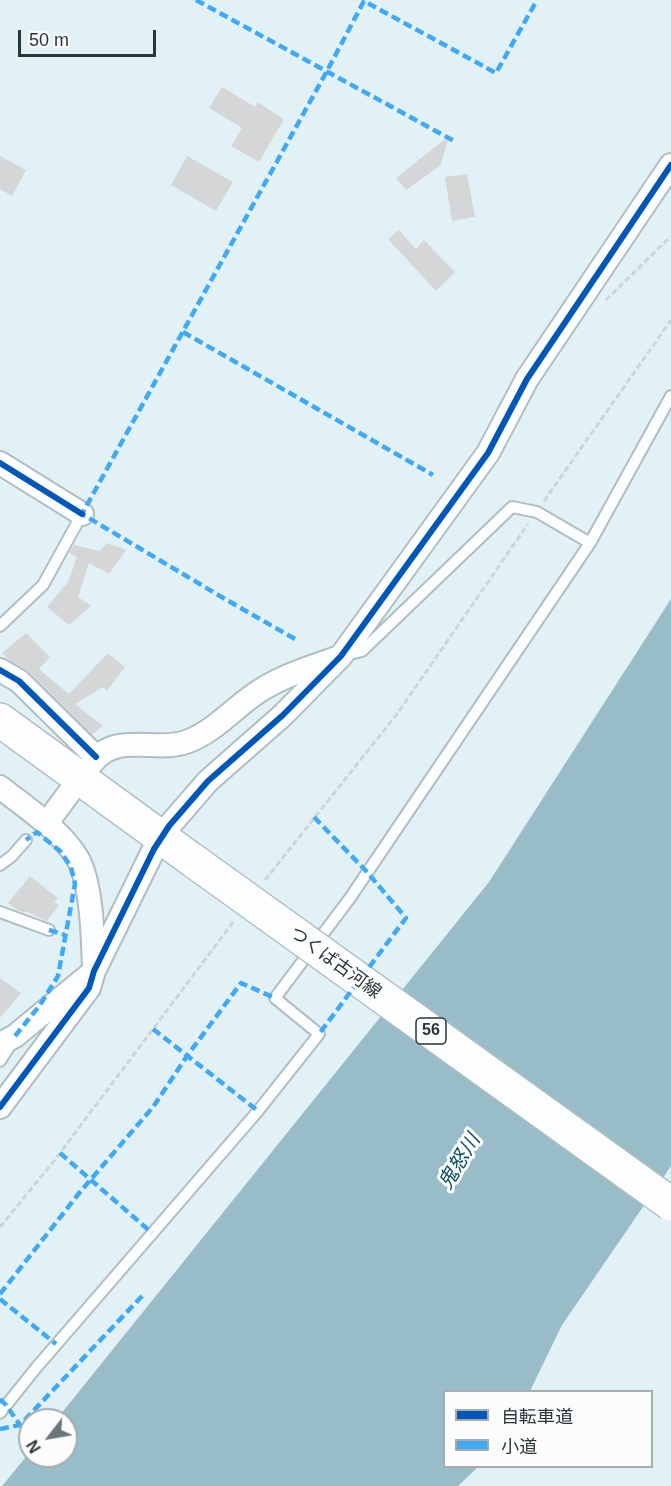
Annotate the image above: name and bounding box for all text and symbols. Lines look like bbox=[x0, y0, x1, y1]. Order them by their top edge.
scale bar bbox=[21, 18, 159, 56]
text: 50 m bbox=[29, 30, 69, 50]
street label: つくば古河線 bbox=[285, 923, 385, 1003]
road number: 56 bbox=[416, 1018, 446, 1044]
water label: 鬼怒川 bbox=[434, 1130, 486, 1194]
legend bbox=[443, 1390, 653, 1468]
text: 自転車道 bbox=[501, 1407, 573, 1427]
north arrow bbox=[18, 1408, 78, 1468]
text: N bbox=[24, 1437, 44, 1456]
text: 小道 bbox=[501, 1437, 537, 1457]

